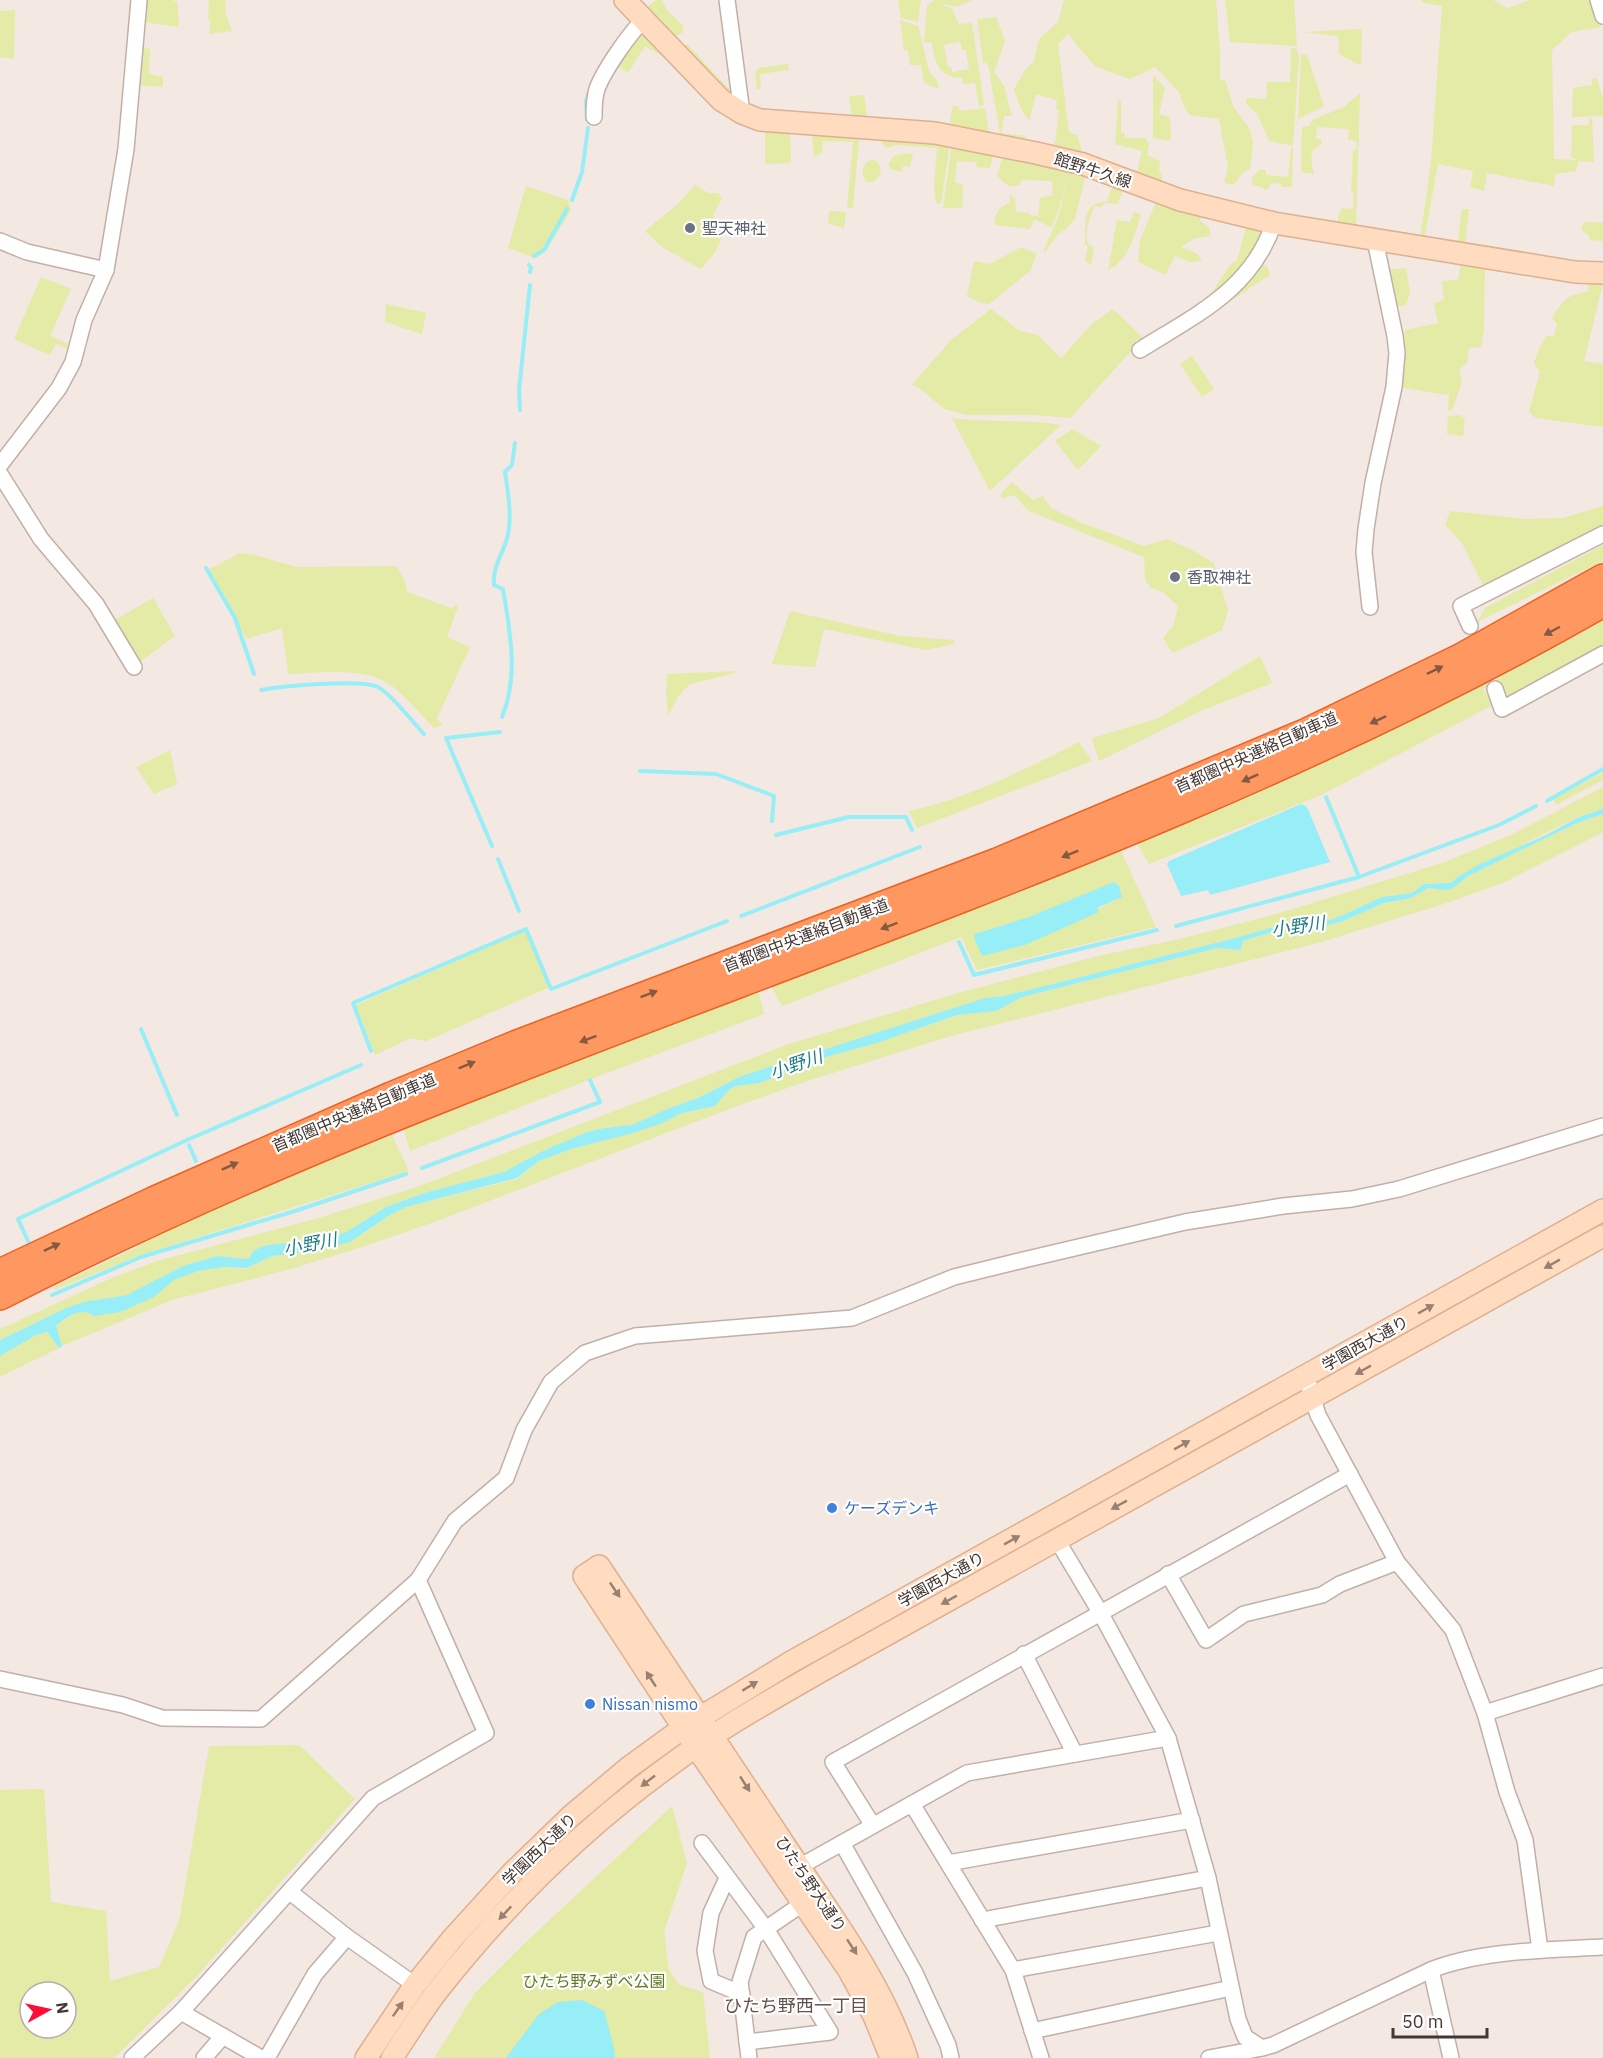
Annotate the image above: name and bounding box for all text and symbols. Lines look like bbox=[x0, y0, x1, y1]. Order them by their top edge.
street label: 館野牛久線 bbox=[1052, 148, 1134, 192]
place label: 聖天神社 bbox=[702, 218, 766, 238]
marker: 聖天神社 bbox=[683, 221, 697, 235]
place label: 香取神社 bbox=[1187, 567, 1251, 587]
marker: 香取神社 bbox=[1168, 570, 1182, 584]
one-way arrow bbox=[1543, 626, 1560, 636]
one-way arrow bbox=[1427, 665, 1444, 674]
street label: 首都圏中央連絡自動車道 bbox=[1172, 707, 1340, 797]
one-way arrow bbox=[1370, 715, 1387, 724]
one-way arrow bbox=[1241, 774, 1258, 783]
one-way arrow bbox=[1061, 850, 1079, 859]
street label: 首都圏中央連絡自動車道 bbox=[720, 894, 892, 976]
water label: 小野川 bbox=[1270, 911, 1328, 941]
one-way arrow bbox=[879, 921, 897, 931]
one-way arrow bbox=[640, 989, 658, 999]
one-way arrow bbox=[579, 1034, 597, 1044]
water label: 小野川 bbox=[767, 1044, 827, 1084]
one-way arrow bbox=[458, 1060, 476, 1069]
street label: 首都圏中央連絡自動車道 bbox=[269, 1068, 439, 1156]
one-way arrow bbox=[221, 1161, 239, 1171]
water label: 小野川 bbox=[281, 1227, 341, 1260]
one-way arrow bbox=[44, 1243, 61, 1252]
one-way arrow bbox=[1543, 1259, 1560, 1269]
one-way arrow bbox=[1418, 1304, 1435, 1314]
street label: 学園西大通り bbox=[1318, 1311, 1412, 1375]
one-way arrow bbox=[1355, 1364, 1371, 1375]
one-way arrow bbox=[1174, 1440, 1191, 1450]
place label: ケーズデンキ bbox=[844, 1498, 939, 1518]
one-way arrow bbox=[1111, 1500, 1128, 1510]
marker: ケーズデンキ bbox=[825, 1501, 839, 1515]
one-way arrow bbox=[1004, 1535, 1021, 1545]
street label: 学園西大通り bbox=[894, 1547, 988, 1611]
one-way arrow bbox=[609, 1582, 620, 1598]
one-way arrow bbox=[940, 1595, 957, 1605]
one-way arrow bbox=[646, 1671, 657, 1687]
one-way arrow bbox=[742, 1681, 758, 1692]
place label: Nissan nismo bbox=[602, 1694, 698, 1714]
marker: Nissan nismo bbox=[583, 1697, 597, 1711]
one-way arrow bbox=[641, 1775, 656, 1787]
one-way arrow bbox=[739, 1776, 751, 1792]
street label: 学園西大通り bbox=[498, 1808, 580, 1890]
street label: ひたち野大通り bbox=[771, 1832, 851, 1936]
one-way arrow bbox=[498, 1906, 512, 1921]
one-way arrow bbox=[847, 1939, 858, 1955]
park label: ひたち野みずべ公園 bbox=[522, 1971, 666, 1991]
north arrow bbox=[18, 1980, 78, 2040]
district label: ひたち野西一丁目 bbox=[724, 1994, 868, 2017]
text: N bbox=[52, 2001, 74, 2015]
scale bar bbox=[1393, 2001, 1488, 2039]
one-way arrow bbox=[392, 2002, 404, 2018]
text: 50 m bbox=[1402, 2010, 1444, 2033]

